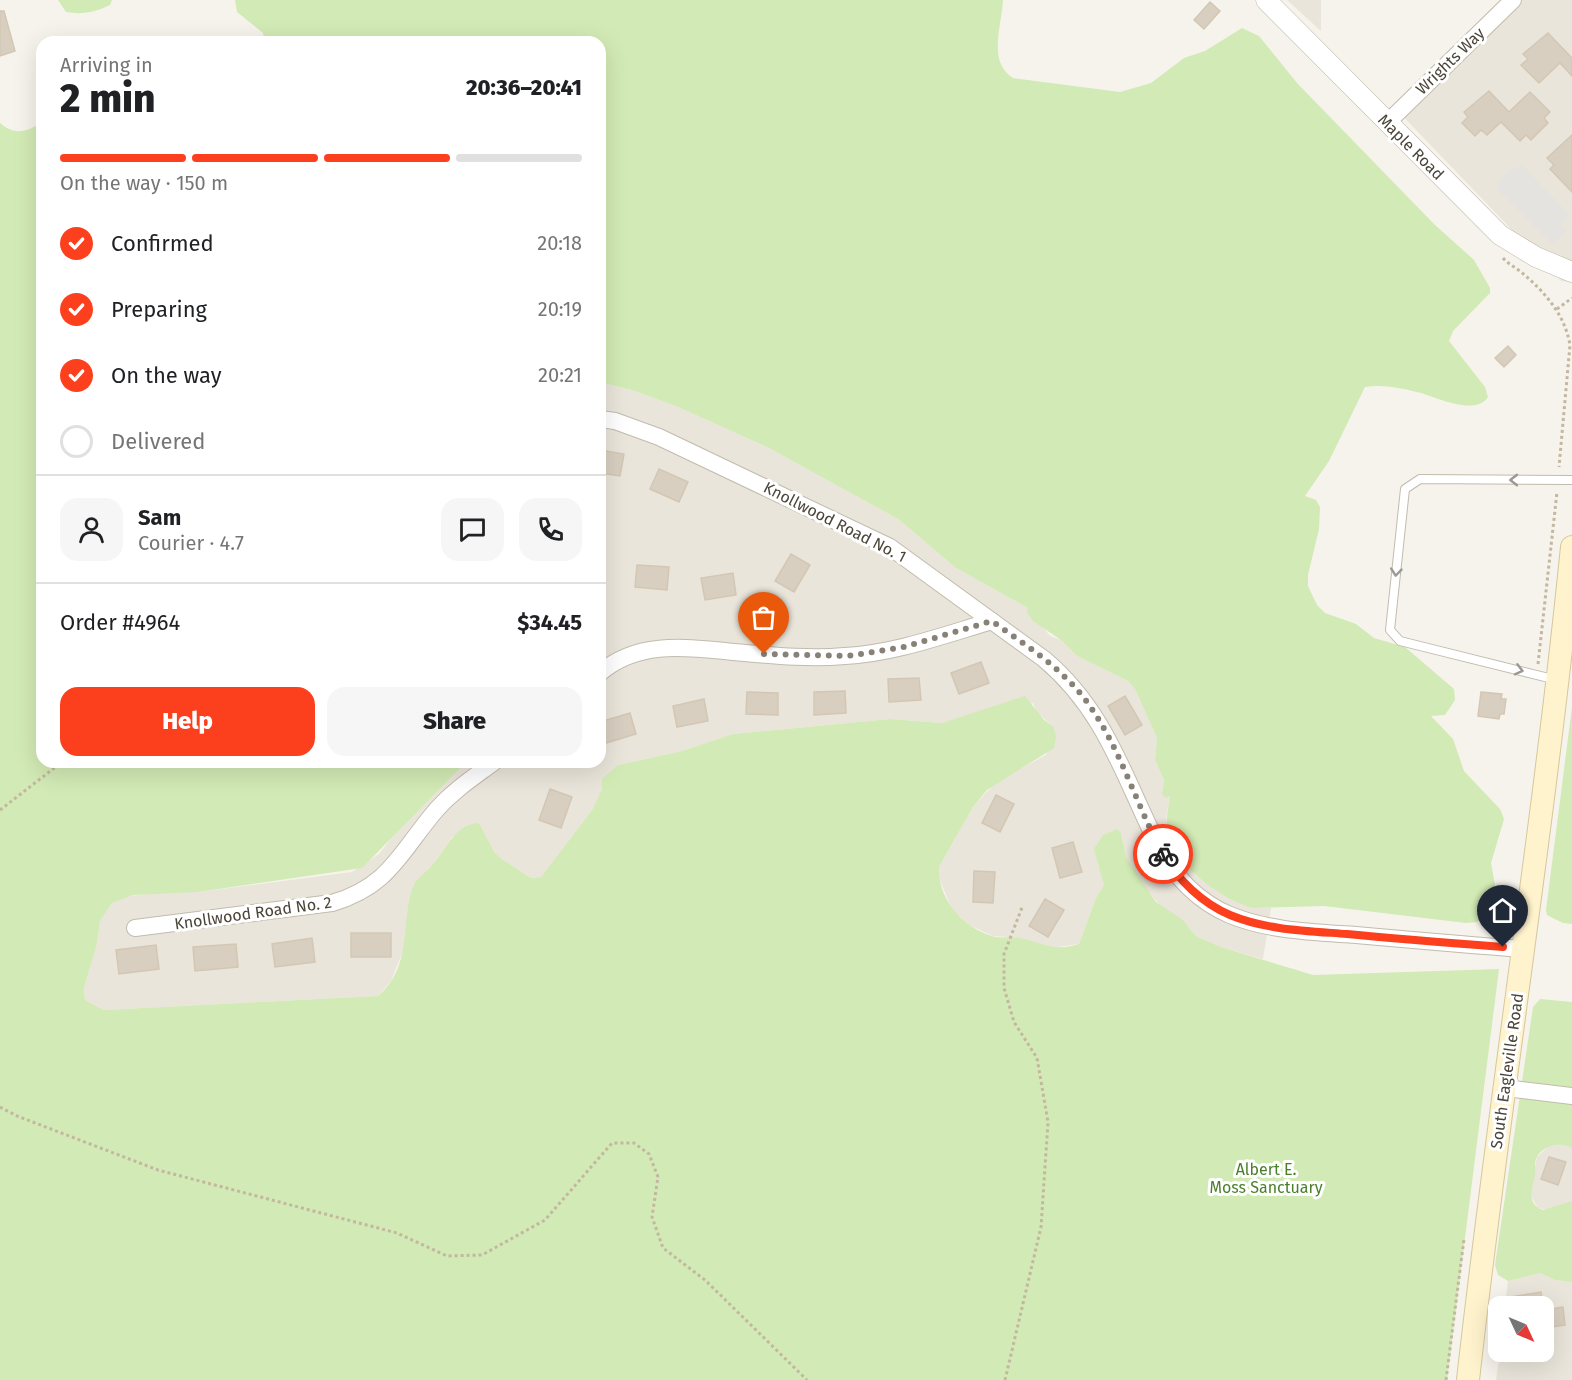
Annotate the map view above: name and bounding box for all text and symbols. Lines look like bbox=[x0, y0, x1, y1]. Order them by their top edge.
street label: Wrights Way bbox=[1412, 23, 1488, 98]
text: Arriving in bbox=[60, 53, 153, 77]
text: 20:36–20:41 bbox=[466, 74, 582, 101]
text: 2 min bbox=[60, 76, 156, 122]
street label: Maple Road bbox=[1374, 110, 1448, 184]
text: On the way · 150 m bbox=[60, 171, 228, 195]
icon: check bbox=[60, 227, 93, 260]
text: Confirmed bbox=[111, 230, 214, 257]
text: 20:18 bbox=[537, 231, 582, 255]
icon: check bbox=[60, 293, 93, 326]
text: Preparing bbox=[111, 296, 207, 323]
text: 20:19 bbox=[538, 297, 582, 321]
icon: check bbox=[60, 359, 93, 392]
text: On the way bbox=[111, 362, 222, 389]
text: 20:21 bbox=[538, 363, 582, 387]
text: Delivered bbox=[111, 428, 206, 455]
one-way arrow bbox=[1509, 473, 1518, 486]
street label: Knollwood Road No. 1 bbox=[760, 478, 910, 566]
button: person bbox=[60, 498, 123, 561]
button: chat bbox=[441, 498, 504, 561]
button: phone bbox=[519, 498, 582, 561]
text: Sam bbox=[138, 504, 181, 531]
text: Courier · 4.7 bbox=[138, 531, 244, 555]
one-way arrow bbox=[1390, 567, 1403, 577]
pin bbox=[738, 592, 789, 654]
icon: bag bbox=[747, 601, 780, 634]
text: Order #4964 bbox=[60, 609, 180, 636]
text: $34.45 bbox=[517, 609, 582, 636]
one-way arrow bbox=[1513, 663, 1523, 676]
button: Help bbox=[60, 687, 315, 756]
button: Share bbox=[327, 687, 582, 756]
courier bbox=[1133, 824, 1193, 884]
icon: bike bbox=[1147, 838, 1180, 871]
pin bbox=[1477, 885, 1528, 947]
street label: Knollwood Road No. 2 bbox=[173, 893, 333, 933]
icon: home bbox=[1486, 894, 1519, 927]
street label: South Eagleville Road bbox=[1487, 992, 1527, 1150]
park label: Albert E. Moss Sanctuary bbox=[1209, 1160, 1323, 1197]
north arrow bbox=[1488, 1296, 1554, 1362]
map controls bbox=[1488, 1296, 1554, 1362]

